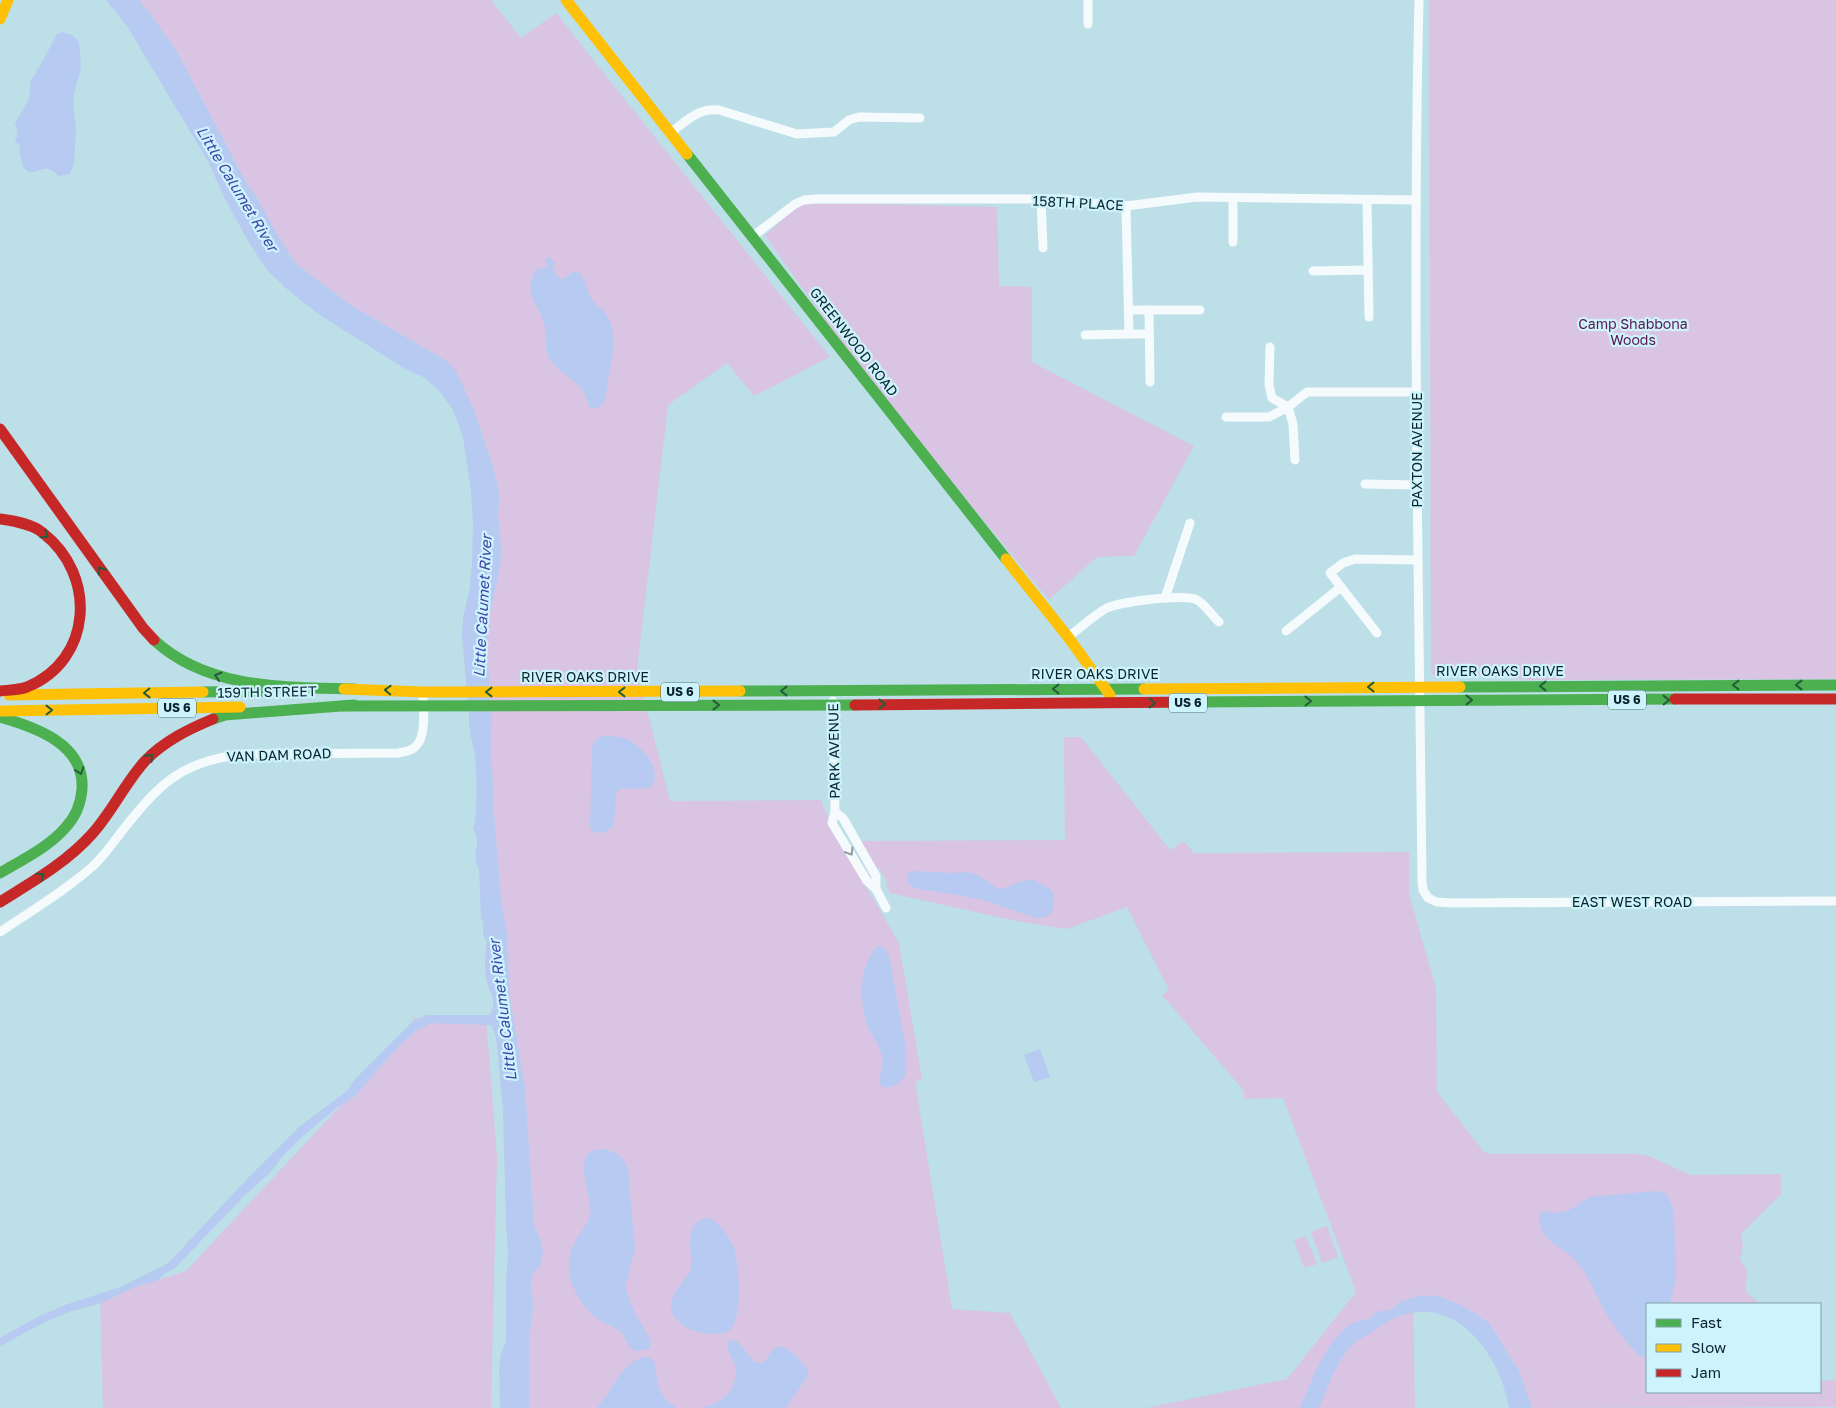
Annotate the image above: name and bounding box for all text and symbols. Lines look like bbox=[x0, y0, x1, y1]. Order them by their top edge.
water label: Little Calumet River bbox=[193, 123, 283, 256]
street label: 158TH PLACE bbox=[1032, 192, 1124, 213]
street label: GREENWOOD ROAD bbox=[807, 284, 902, 399]
park label: Camp Shabbona Woods bbox=[1578, 315, 1688, 348]
street label: PAXTON AVENUE bbox=[1408, 392, 1425, 508]
one-way arrow bbox=[39, 529, 49, 538]
water label: Little Calumet River bbox=[469, 532, 495, 678]
one-way arrow bbox=[98, 566, 107, 575]
street label: RIVER OAKS DRIVE bbox=[1436, 662, 1564, 679]
street label: RIVER OAKS DRIVE bbox=[1031, 665, 1159, 682]
street label: RIVER OAKS DRIVE bbox=[521, 668, 649, 685]
one-way arrow bbox=[215, 671, 223, 681]
one-way arrow bbox=[1732, 680, 1740, 690]
one-way arrow bbox=[1794, 680, 1802, 690]
one-way arrow bbox=[1538, 681, 1546, 691]
street label: 159TH STREET bbox=[217, 682, 317, 701]
road number: US 6 bbox=[661, 682, 699, 702]
one-way arrow bbox=[1367, 682, 1374, 692]
one-way arrow bbox=[1052, 684, 1060, 694]
one-way arrow bbox=[384, 685, 392, 696]
one-way arrow bbox=[780, 686, 788, 696]
one-way arrow bbox=[485, 687, 492, 697]
one-way arrow bbox=[618, 687, 626, 697]
one-way arrow bbox=[143, 688, 151, 698]
road number: US 6 bbox=[1608, 690, 1646, 710]
road number: US 6 bbox=[1169, 694, 1207, 712]
one-way arrow bbox=[1465, 695, 1473, 705]
one-way arrow bbox=[1662, 695, 1670, 705]
one-way arrow bbox=[1305, 696, 1313, 706]
road number: US 6 bbox=[158, 698, 196, 718]
one-way arrow bbox=[1148, 698, 1156, 708]
one-way arrow bbox=[878, 699, 886, 709]
one-way arrow bbox=[712, 700, 720, 710]
street label: PARK AVENUE bbox=[824, 703, 843, 799]
one-way arrow bbox=[45, 705, 53, 715]
street label: VAN DAM ROAD bbox=[226, 744, 332, 765]
one-way arrow bbox=[144, 754, 153, 763]
one-way arrow bbox=[74, 767, 84, 775]
one-way arrow bbox=[843, 847, 853, 856]
one-way arrow bbox=[36, 873, 45, 883]
street label: EAST WEST ROAD bbox=[1572, 893, 1692, 910]
water label: Little Calumet River bbox=[484, 936, 520, 1082]
legend bbox=[1646, 1303, 1821, 1393]
text: Fast bbox=[1691, 1313, 1722, 1331]
text: Slow bbox=[1691, 1338, 1726, 1356]
text: Jam bbox=[1691, 1363, 1721, 1381]

